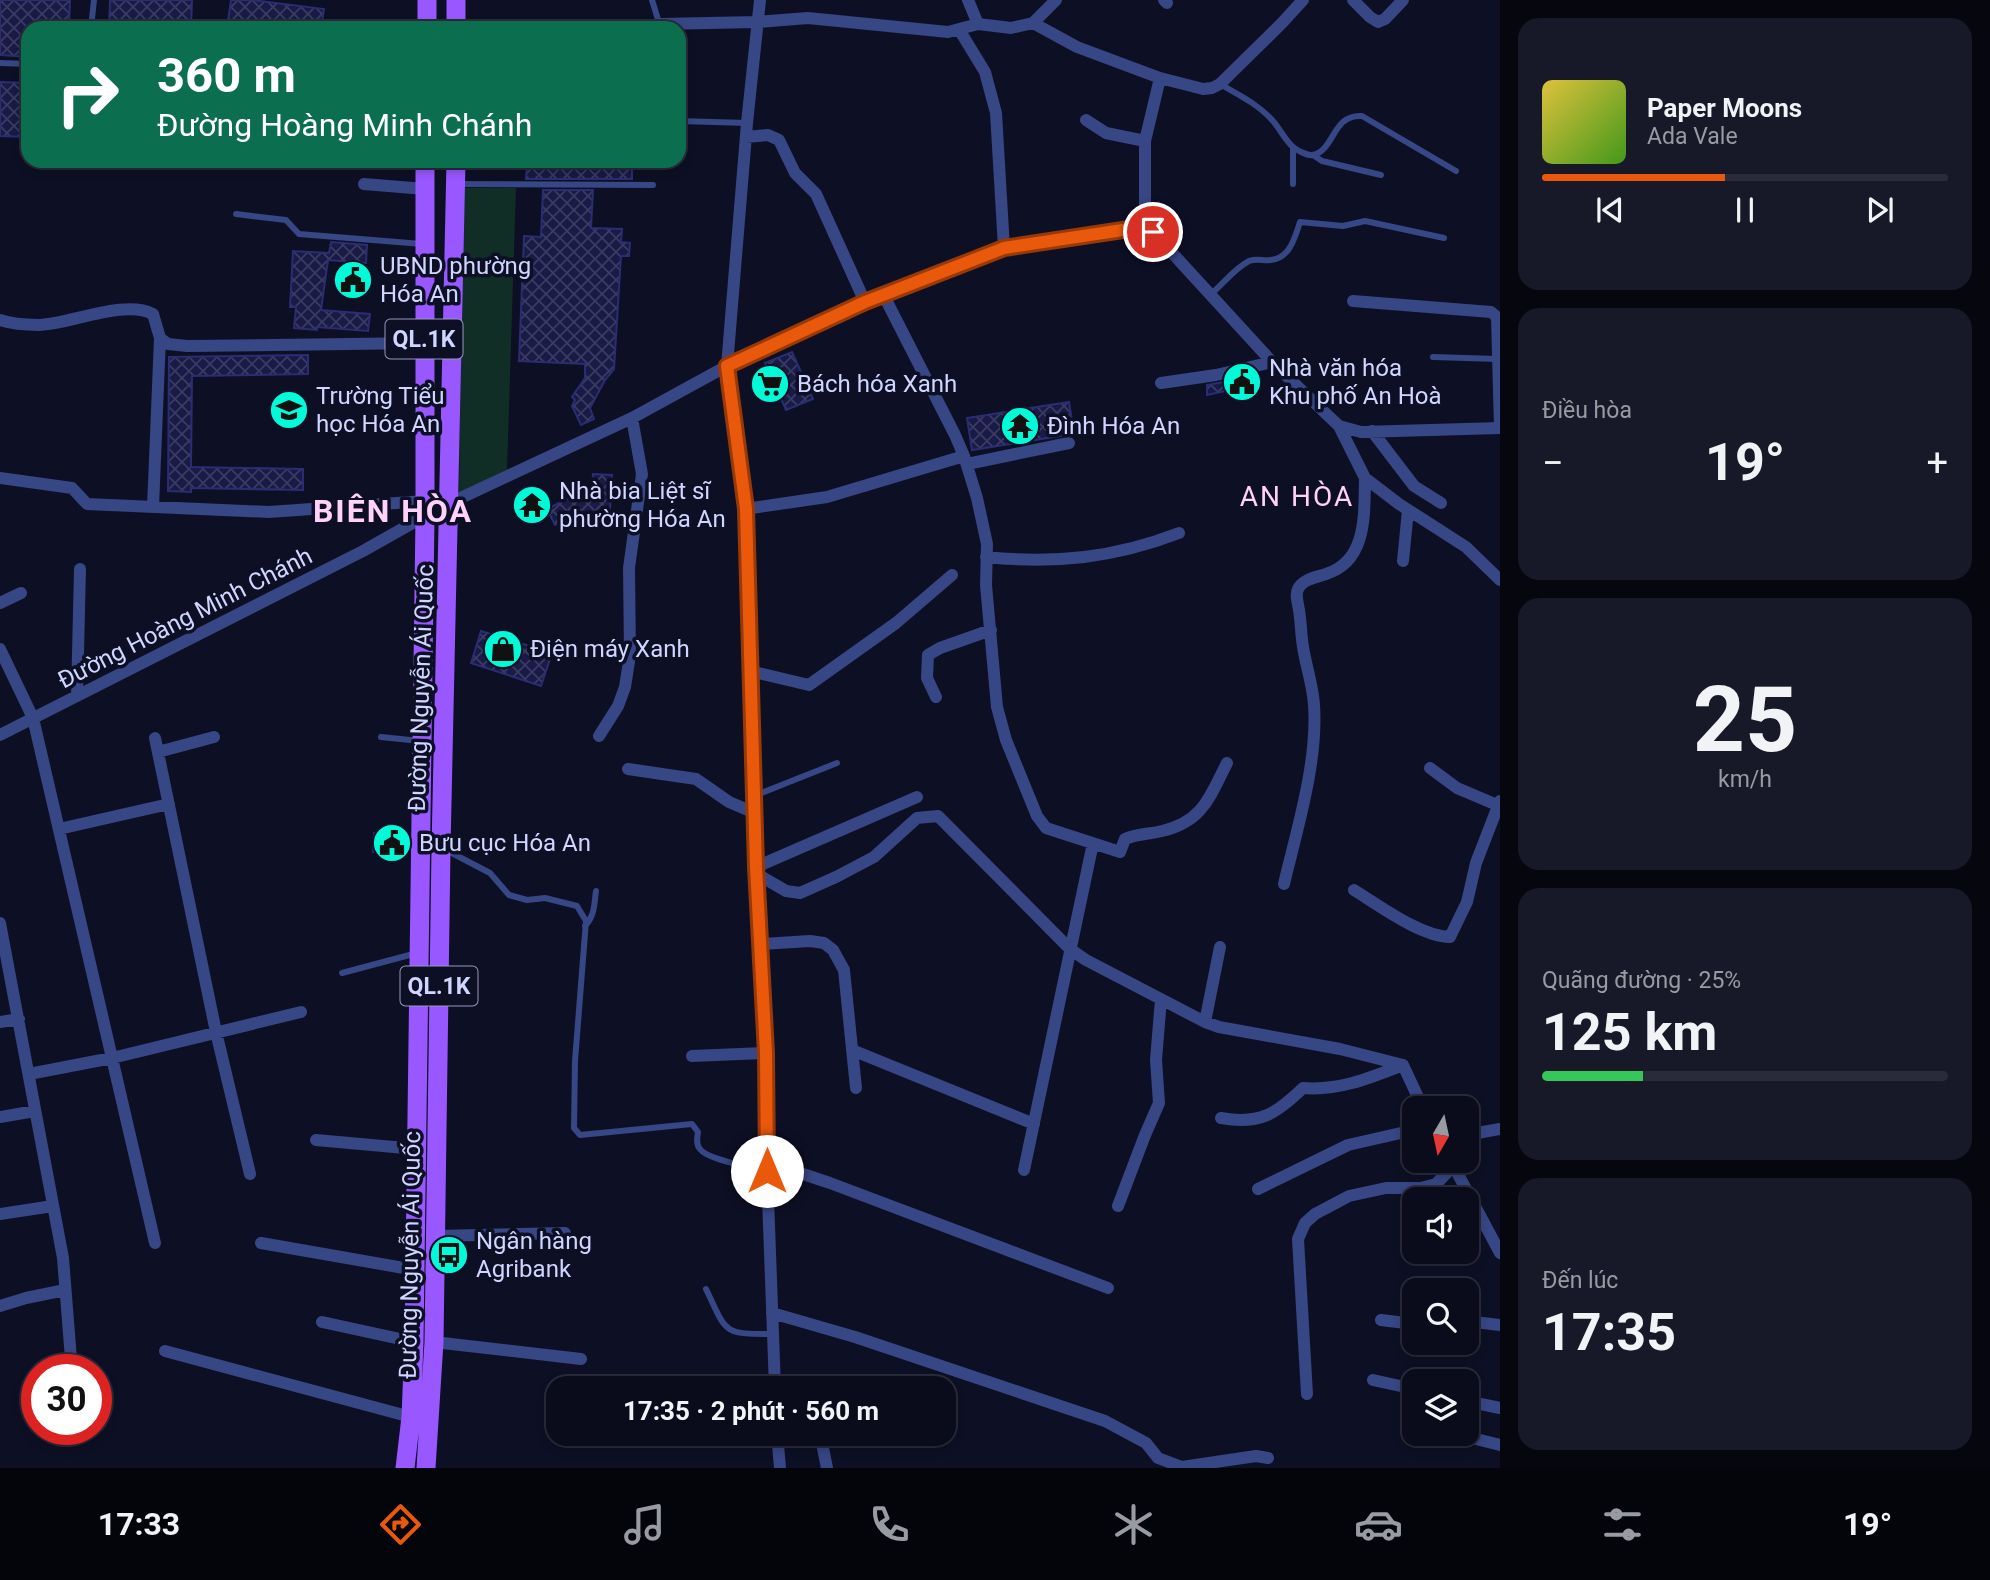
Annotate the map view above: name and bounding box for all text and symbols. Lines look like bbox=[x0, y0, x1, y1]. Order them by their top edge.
text: 360 m bbox=[157, 47, 296, 104]
icon: right bbox=[42, 49, 133, 140]
text: Paper Moons bbox=[1647, 93, 1802, 123]
text: Đường Hoàng Minh Chánh bbox=[157, 106, 532, 144]
text: Ada Vale bbox=[1647, 123, 1738, 150]
icon: previous bbox=[1591, 191, 1629, 229]
icon: pause bbox=[1726, 191, 1764, 229]
icon: next bbox=[1861, 191, 1899, 229]
pin bbox=[1123, 202, 1183, 262]
icon: arrive bbox=[1134, 213, 1172, 251]
place label: UBND phường Hóa An bbox=[380, 252, 531, 308]
public building icon: UBND phường Hóa An bbox=[332, 259, 374, 301]
road number: QL.1K bbox=[386, 320, 462, 358]
place label: Nhà văn hóa Khu phố An Hoà bbox=[1269, 354, 1442, 410]
public building icon: Nhà văn hóa Khu phố An Hoà bbox=[1221, 361, 1263, 403]
supermarket icon: Bách hóa Xanh bbox=[749, 363, 791, 405]
place label: Bách hóa Xanh bbox=[797, 370, 957, 398]
place label: Trường Tiểu học Hóa An bbox=[316, 382, 444, 438]
school or university icon: Trường Tiểu học Hóa An bbox=[268, 389, 310, 431]
text: Điều hòa bbox=[1542, 397, 1632, 424]
temple icon: Đình Hóa An bbox=[999, 405, 1041, 447]
place label: Đình Hóa An bbox=[1047, 412, 1180, 440]
text: 19° bbox=[1705, 432, 1785, 493]
text: − bbox=[1542, 441, 1564, 485]
text: + bbox=[1926, 441, 1948, 485]
place label: Nhà bia Liệt sĩ phường Hóa An bbox=[559, 477, 726, 533]
district label: AN HÒA bbox=[1240, 480, 1354, 513]
temple icon: Nhà bia Liệt sĩ phường Hóa An bbox=[511, 484, 553, 526]
district label: BIÊN HÒA bbox=[313, 492, 473, 530]
street label: Đường Hoàng Minh Chánh bbox=[53, 542, 317, 694]
street label: Đường Nguyễn Ái Quốc bbox=[403, 564, 439, 812]
shop icon: Điện máy Xanh bbox=[482, 628, 524, 670]
place label: Điện máy Xanh bbox=[530, 635, 690, 663]
text: 25 bbox=[1693, 667, 1797, 773]
text: km/h bbox=[1718, 766, 1772, 793]
public building icon: Bưu cục Hóa An bbox=[371, 822, 413, 864]
place label: Bưu cục Hóa An bbox=[419, 829, 591, 857]
road number: QL.1K bbox=[400, 967, 478, 1006]
text: Quãng đường · 25% bbox=[1542, 967, 1741, 994]
text: 125 km bbox=[1542, 1002, 1717, 1063]
north arrow bbox=[1402, 1096, 1479, 1172]
map controls bbox=[1402, 1096, 1479, 1446]
street label: Đường Nguyễn Ái Quốc bbox=[394, 1131, 426, 1379]
position arrow bbox=[730, 1134, 804, 1208]
button: sound bbox=[1402, 1187, 1479, 1264]
place label: Ngân hàng Agribank bbox=[476, 1227, 592, 1283]
bus stop icon: Ngân hàng Agribank bbox=[428, 1234, 470, 1276]
text: Đến lúc bbox=[1542, 1267, 1618, 1294]
button: search bbox=[1402, 1278, 1479, 1355]
text: 17:35 bbox=[1542, 1302, 1676, 1363]
speed limit sign: 30 bbox=[21, 1354, 112, 1445]
button: layers bbox=[1402, 1369, 1479, 1446]
text: 17:35 · 2 phút · 560 m bbox=[623, 1396, 879, 1426]
icon: directions bbox=[376, 1500, 425, 1549]
icon: music bbox=[620, 1500, 669, 1549]
icon: phone bbox=[865, 1500, 914, 1549]
icon: climate bbox=[1109, 1500, 1158, 1549]
icon: car bbox=[1354, 1500, 1403, 1549]
icon: filters bbox=[1598, 1500, 1647, 1549]
text: 17:33 bbox=[98, 1505, 180, 1543]
text: 19° bbox=[1843, 1505, 1892, 1543]

